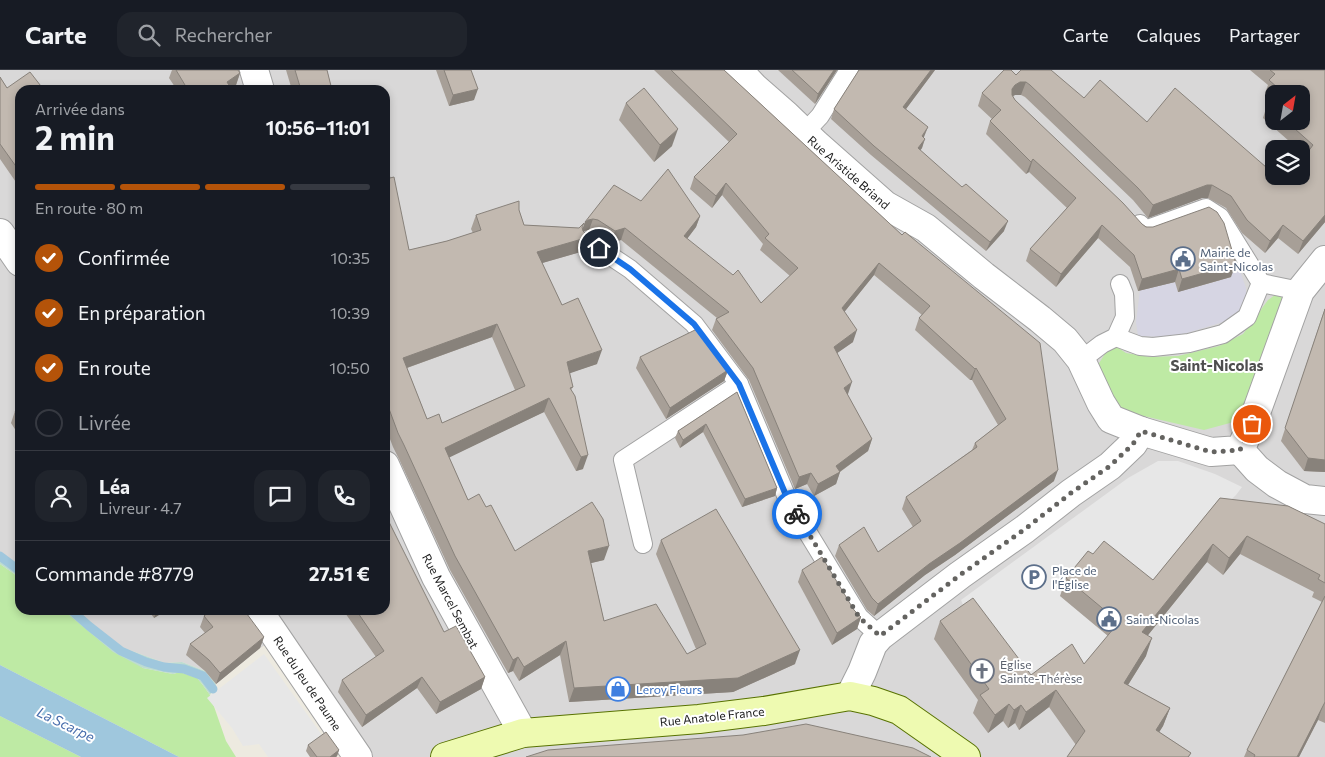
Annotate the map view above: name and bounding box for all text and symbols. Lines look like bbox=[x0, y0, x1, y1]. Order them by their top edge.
search box bbox=[117, 12, 467, 57]
text: Carte bbox=[25, 20, 87, 49]
icon: search bbox=[135, 21, 163, 49]
text: Rechercher bbox=[175, 23, 272, 46]
text: Carte bbox=[1063, 24, 1108, 46]
text: Calques bbox=[1136, 24, 1201, 46]
text: Partager bbox=[1229, 24, 1300, 46]
north arrow bbox=[1265, 85, 1310, 130]
map controls bbox=[1265, 85, 1310, 185]
text: Arrivée dans bbox=[35, 99, 125, 118]
text: 10:56–11:01 bbox=[266, 116, 370, 139]
text: 2 min bbox=[35, 117, 115, 157]
street label: Rue Aristide Briand bbox=[805, 133, 893, 211]
button: layers bbox=[1265, 140, 1310, 185]
text: En route · 80 m bbox=[35, 198, 143, 217]
pin bbox=[578, 227, 620, 269]
icon: home bbox=[585, 234, 613, 262]
icon: check bbox=[35, 244, 63, 272]
place label: Mairie de Saint-Nicolas bbox=[1200, 245, 1273, 273]
text: Confirmée bbox=[78, 246, 170, 269]
public building icon: Mairie de Saint-Nicolas bbox=[1170, 246, 1196, 272]
text: 10:35 bbox=[331, 248, 370, 267]
icon: check bbox=[35, 299, 63, 327]
text: En préparation bbox=[78, 301, 206, 324]
text: 10:39 bbox=[330, 303, 370, 322]
icon: check bbox=[35, 354, 63, 382]
text: En route bbox=[78, 356, 151, 379]
district label: Saint-Nicolas bbox=[1170, 356, 1264, 374]
text: 10:50 bbox=[329, 358, 370, 377]
pin bbox=[1231, 403, 1273, 445]
icon: bag bbox=[1238, 410, 1266, 438]
text: Livrée bbox=[78, 411, 131, 434]
button: person bbox=[35, 470, 87, 522]
button: chat bbox=[254, 470, 306, 522]
button: phone bbox=[318, 470, 370, 522]
text: Léa bbox=[99, 475, 130, 498]
courier bbox=[772, 489, 822, 539]
text: Livreur · 4.7 bbox=[99, 498, 182, 517]
icon: bike bbox=[783, 500, 811, 528]
street label: Rue Marcel Sembat bbox=[420, 551, 482, 651]
text: Commande #8779 bbox=[35, 562, 194, 585]
text: 27.51 € bbox=[309, 562, 370, 585]
place label: Place de l'Église bbox=[1052, 563, 1097, 591]
parking icon: Place de l'Église bbox=[1021, 564, 1047, 590]
public building icon: Saint-Nicolas bbox=[1096, 606, 1122, 632]
place label: Saint-Nicolas bbox=[1126, 612, 1199, 626]
street label: Rue du Jeu de Paume bbox=[270, 633, 345, 733]
place label: Église Sainte-Thérèse bbox=[1000, 657, 1082, 685]
church icon: Église Sainte-Thérèse bbox=[969, 658, 995, 684]
shop icon: Leroy Fleurs bbox=[605, 676, 631, 702]
place label: Leroy Fleurs bbox=[636, 682, 702, 696]
water label: La Scarpe bbox=[35, 703, 98, 745]
street label: Rue Anatole France bbox=[659, 704, 765, 728]

